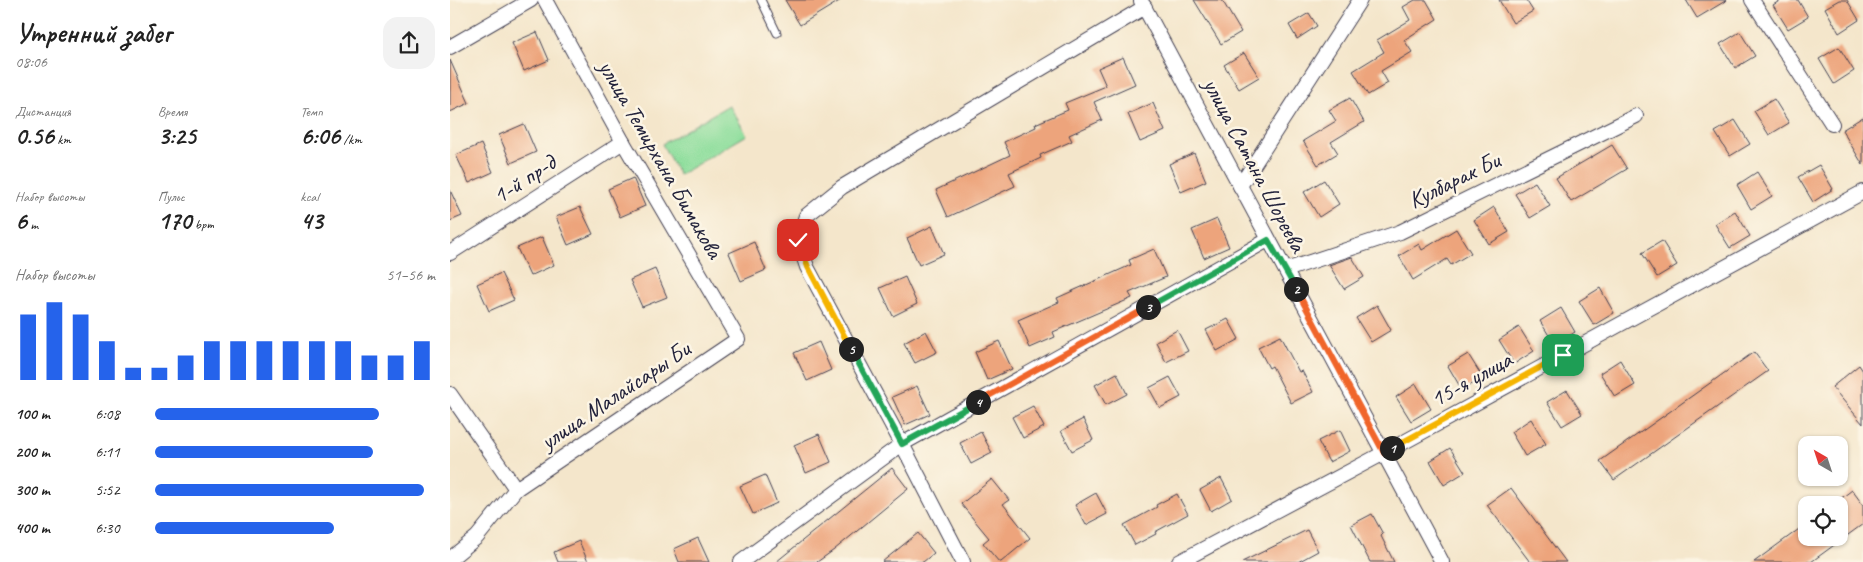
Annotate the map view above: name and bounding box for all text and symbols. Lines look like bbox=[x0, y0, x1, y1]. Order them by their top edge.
text: Утренний забег bbox=[15, 15, 171, 50]
button: share bbox=[383, 17, 435, 69]
text: 08:06 bbox=[15, 52, 47, 72]
street label: улица Темирхана Бимакова bbox=[591, 53, 731, 265]
street label: улица Сатана Шореева bbox=[1196, 71, 1314, 259]
text: Дистанция bbox=[15, 103, 71, 120]
text: Время bbox=[158, 103, 187, 120]
text: Темп bbox=[300, 103, 323, 120]
text: 0.56 bbox=[15, 120, 54, 152]
text: 3:25 bbox=[158, 120, 196, 152]
text: 6:06 bbox=[300, 120, 340, 152]
text: km bbox=[54, 131, 71, 148]
text: /km bbox=[340, 131, 362, 148]
street label: Кулбарак Би bbox=[1403, 144, 1507, 215]
street label: 1-й пр-д bbox=[487, 146, 563, 210]
text: Набор высоты bbox=[15, 188, 84, 205]
text: Пульс bbox=[158, 188, 185, 205]
text: kcal bbox=[300, 188, 319, 205]
text: 6 bbox=[15, 205, 27, 237]
text: 170 bbox=[158, 205, 191, 237]
text: 43 bbox=[300, 205, 323, 237]
text: m bbox=[27, 216, 38, 233]
text: bpm bbox=[191, 216, 214, 233]
pin bbox=[777, 219, 819, 261]
icon: check bbox=[784, 226, 812, 254]
text: Набор высоты bbox=[15, 265, 94, 285]
text: 51–56 m bbox=[386, 265, 435, 285]
pin: 2 bbox=[1284, 276, 1308, 302]
text: 2 bbox=[1293, 281, 1300, 298]
pin: 3 bbox=[1136, 294, 1160, 320]
text: 3 bbox=[1145, 299, 1152, 316]
street label: улица Малайcары Би bbox=[533, 333, 697, 457]
pin bbox=[1542, 334, 1584, 376]
pin: 5 bbox=[838, 336, 864, 362]
text: 5 bbox=[848, 341, 855, 358]
icon: arrive bbox=[1549, 341, 1577, 369]
street label: 15-я улица bbox=[1425, 344, 1518, 414]
pin: 4 bbox=[966, 390, 990, 414]
text: 4 bbox=[975, 394, 982, 411]
text: 100 m bbox=[15, 404, 50, 424]
text: 6:08 bbox=[95, 404, 120, 424]
pin: 1 bbox=[1380, 436, 1404, 460]
north arrow bbox=[1798, 436, 1848, 486]
map controls bbox=[1798, 436, 1848, 546]
text: 1 bbox=[1389, 440, 1396, 457]
text: 200 m bbox=[15, 442, 50, 462]
text: 6:11 bbox=[95, 442, 120, 462]
text: 300 m bbox=[15, 480, 50, 500]
text: 5:52 bbox=[95, 480, 120, 500]
button: locate bbox=[1798, 496, 1848, 546]
text: 400 m bbox=[15, 518, 50, 538]
text: 6:30 bbox=[95, 518, 120, 538]

